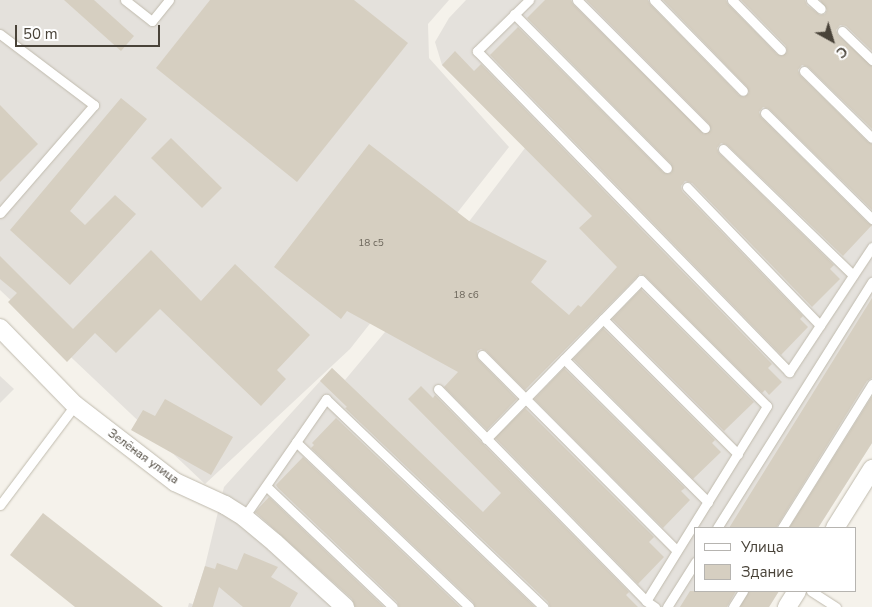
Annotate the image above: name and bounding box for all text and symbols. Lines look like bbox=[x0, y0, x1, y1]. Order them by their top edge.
scale bar bbox=[18, 15, 162, 47]
north arrow bbox=[807, 15, 857, 65]
text: 50 m bbox=[23, 24, 58, 44]
text: С bbox=[832, 42, 851, 62]
house number: 18 с5 bbox=[358, 238, 384, 250]
house number: 18 с6 bbox=[453, 290, 479, 302]
street label: Зелёная улица bbox=[105, 426, 181, 488]
legend bbox=[694, 527, 857, 592]
text: Улица bbox=[741, 537, 784, 557]
text: Здание bbox=[741, 562, 793, 582]

